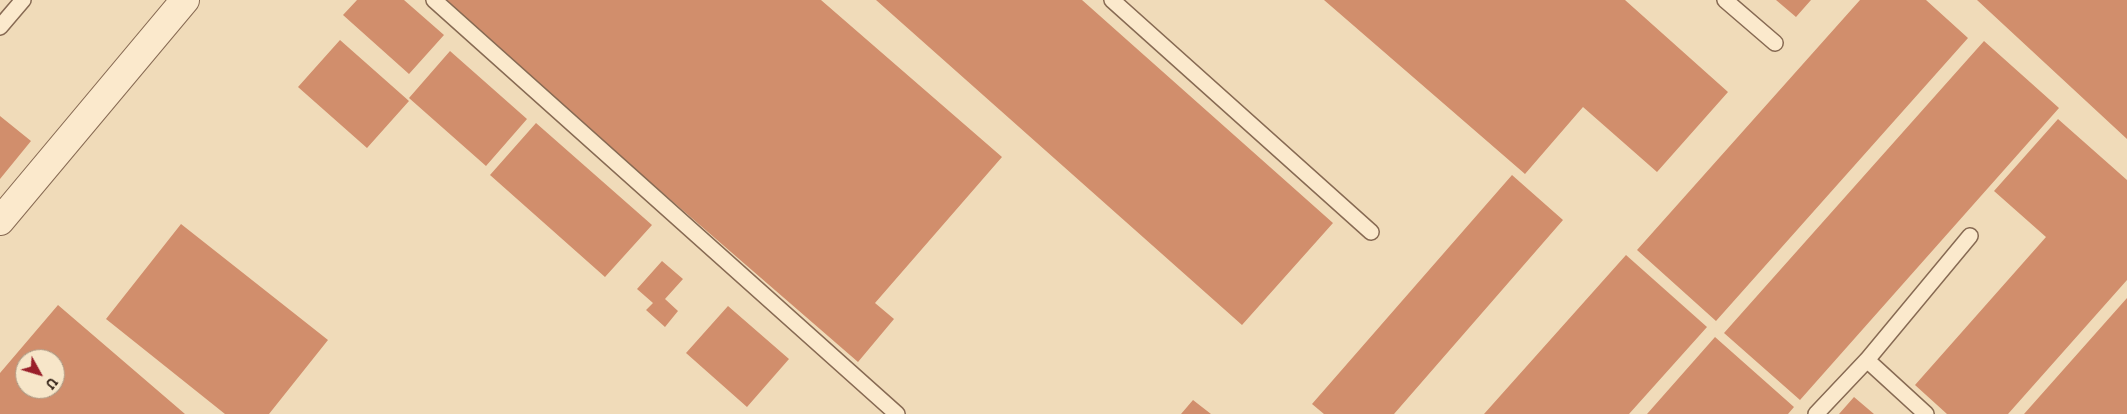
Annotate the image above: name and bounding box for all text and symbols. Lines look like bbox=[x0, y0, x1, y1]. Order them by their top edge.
north arrow bbox=[15, 349, 65, 399]
text: U bbox=[41, 374, 61, 392]

